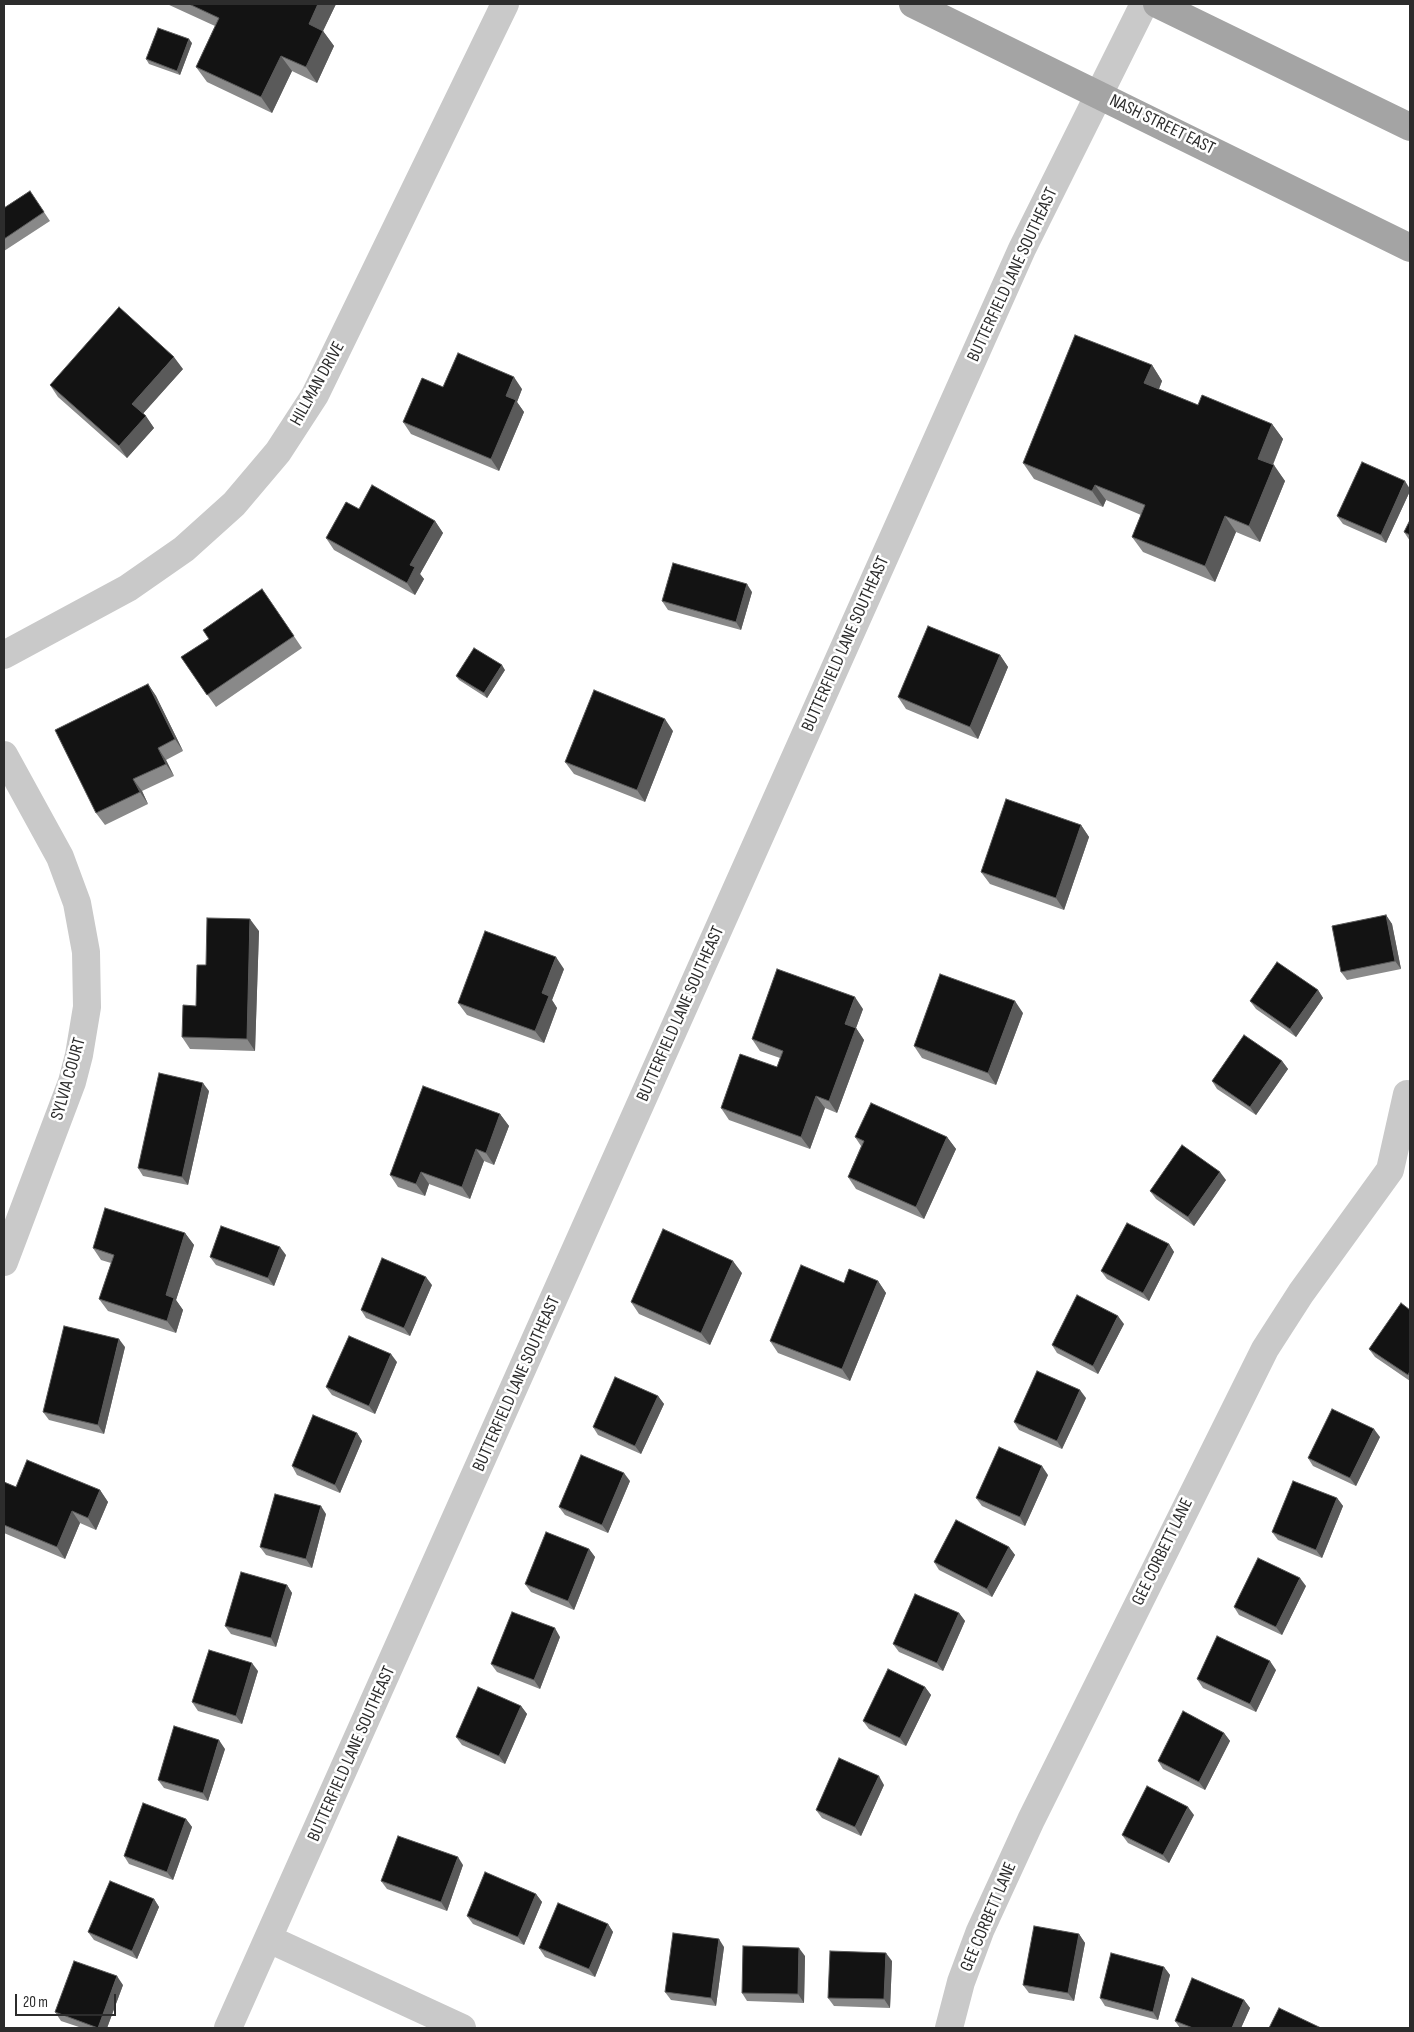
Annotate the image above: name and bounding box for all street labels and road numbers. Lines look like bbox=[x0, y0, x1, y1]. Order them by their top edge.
street label: NASH STREET EAST bbox=[1106, 90, 1218, 160]
street label: BUTTERFIELD LANE SOUTHEAST bbox=[963, 185, 1063, 365]
street label: HILLMAN DRIVE bbox=[286, 338, 350, 430]
street label: BUTTERFIELD LANE SOUTHEAST bbox=[798, 553, 894, 735]
street label: BUTTERFIELD LANE SOUTHEAST bbox=[633, 923, 729, 1105]
street label: SYLVIA COURT bbox=[47, 1035, 91, 1123]
street label: BUTTERFIELD LANE SOUTHEAST bbox=[469, 1293, 565, 1475]
street label: GEE CORBETT LANE bbox=[1128, 1495, 1198, 1609]
street label: BUTTERFIELD LANE SOUTHEAST bbox=[304, 1663, 400, 1845]
street label: GEE CORBETT LANE bbox=[956, 1859, 1022, 1975]

